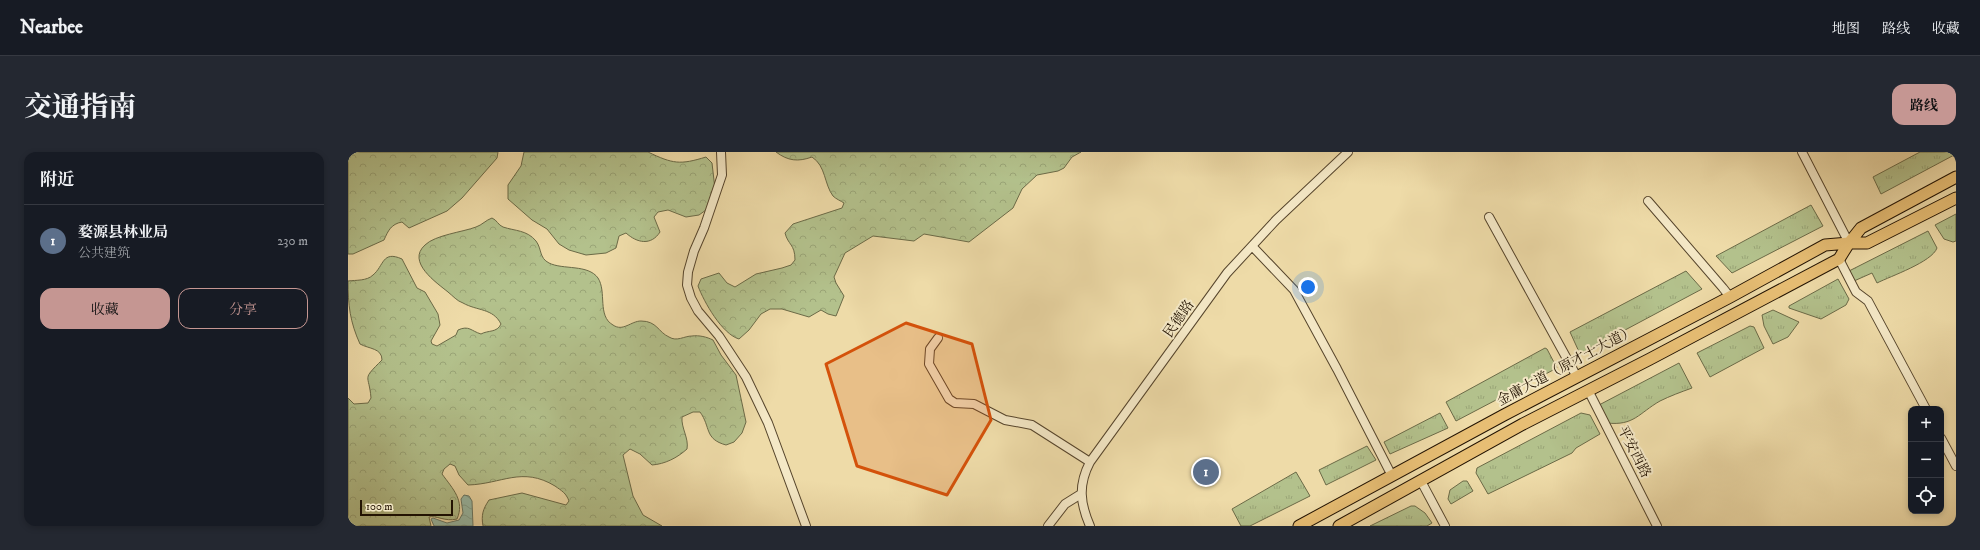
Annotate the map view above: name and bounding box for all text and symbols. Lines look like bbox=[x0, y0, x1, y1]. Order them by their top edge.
text: Nearbee bbox=[20, 16, 83, 39]
text: 地图 bbox=[1832, 20, 1860, 38]
text: 路线 bbox=[1882, 20, 1910, 38]
text: 收藏 bbox=[1932, 20, 1960, 38]
button: 路线 bbox=[1892, 84, 1956, 125]
text: 交通指南 bbox=[24, 90, 136, 125]
text: 附近 bbox=[40, 169, 74, 191]
text: 婺源县林业局 bbox=[78, 223, 168, 242]
text: 1 bbox=[51, 233, 55, 249]
text: 230 m bbox=[277, 233, 308, 249]
text: 公共建筑 bbox=[78, 245, 130, 261]
your location bbox=[1298, 277, 1318, 297]
button: 收藏 bbox=[40, 288, 170, 329]
button: 分享 bbox=[178, 288, 308, 329]
street label: 民德路 bbox=[1160, 297, 1198, 341]
street label: 金庸大道（原才士大道） bbox=[1494, 322, 1638, 410]
map controls bbox=[1908, 406, 1944, 514]
button: + bbox=[1908, 406, 1944, 442]
street label: 平安西路 bbox=[1613, 423, 1655, 481]
button: − bbox=[1908, 442, 1944, 478]
pin: 1 bbox=[1193, 457, 1219, 487]
button: locate bbox=[1908, 478, 1944, 514]
scale bar bbox=[360, 498, 453, 517]
text: 100 m bbox=[366, 500, 392, 514]

